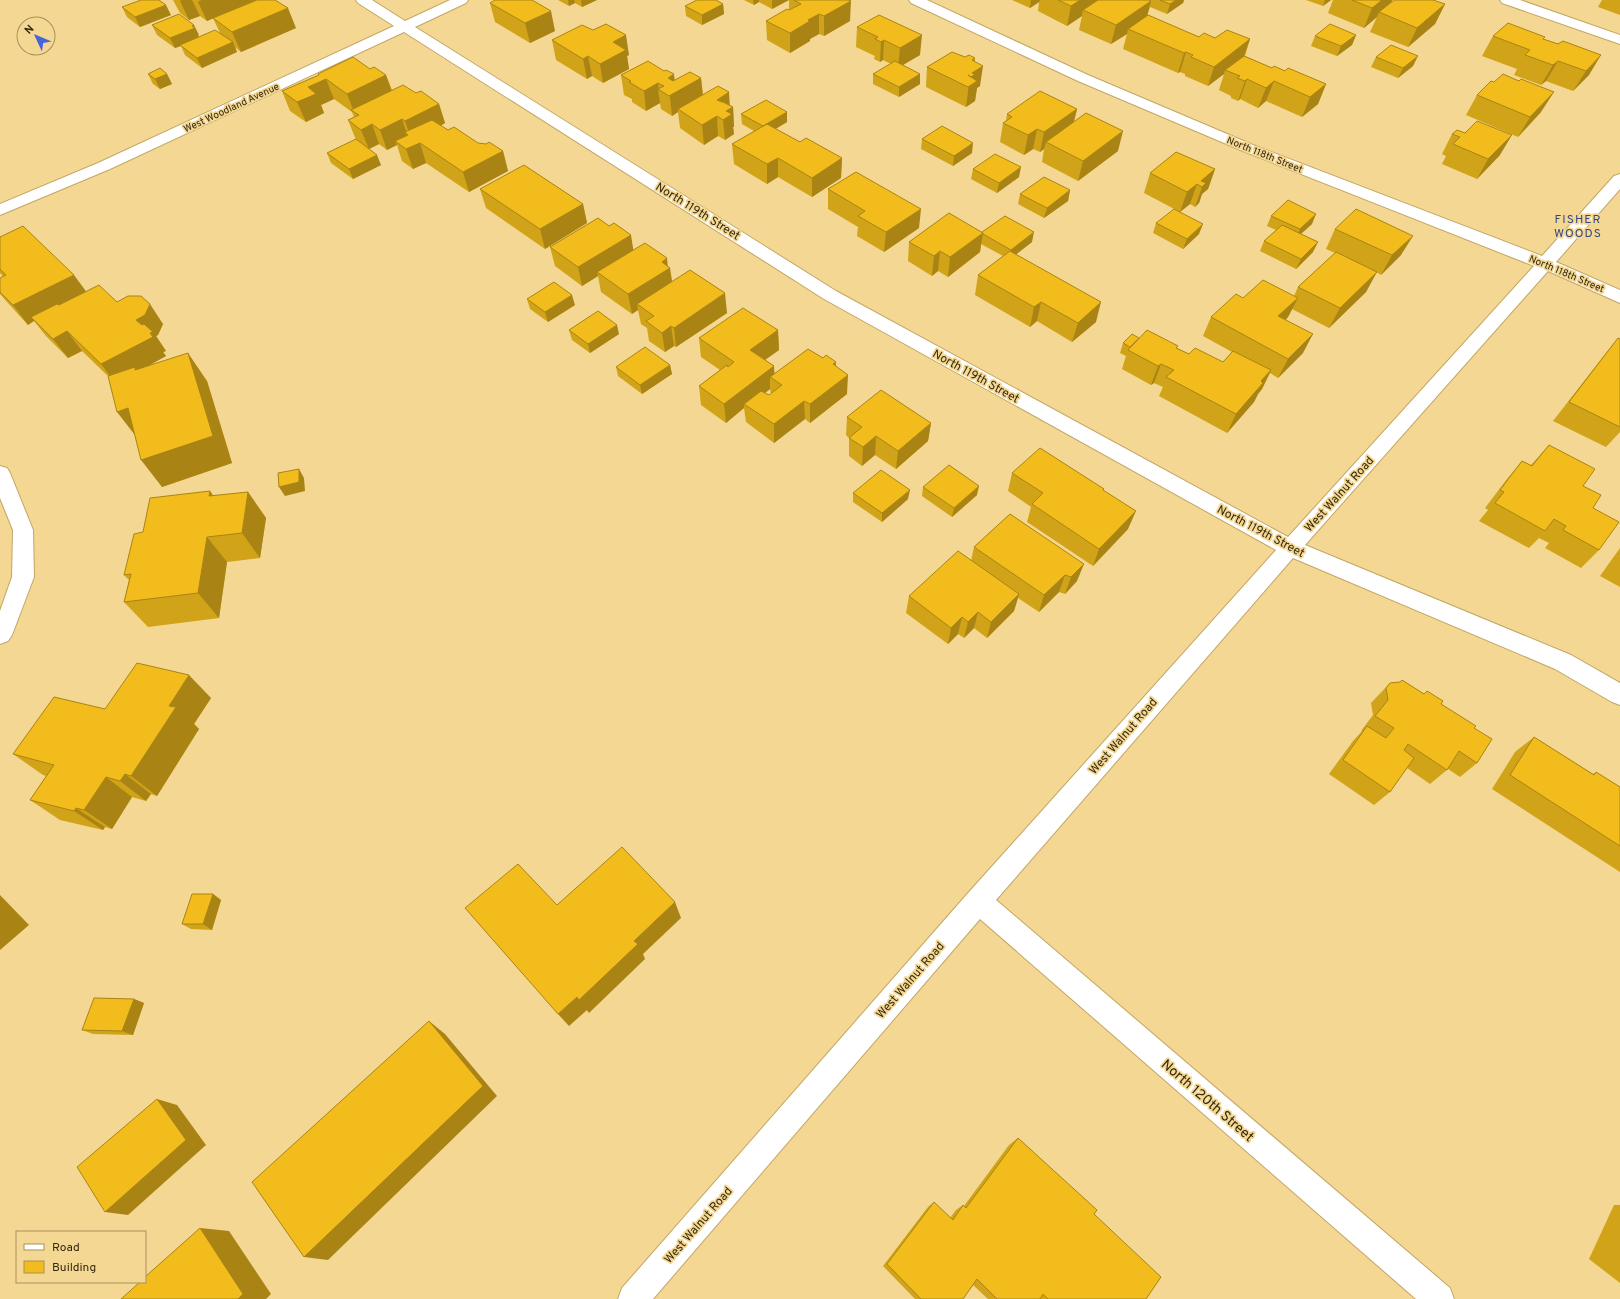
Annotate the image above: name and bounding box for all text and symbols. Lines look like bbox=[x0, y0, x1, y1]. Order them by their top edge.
north arrow bbox=[16, 16, 56, 56]
text: N bbox=[22, 22, 37, 37]
street label: West Woodland Avenue bbox=[182, 80, 282, 136]
street label: North 118th Street bbox=[1225, 134, 1304, 177]
street label: North 119th Street bbox=[652, 179, 743, 244]
district label: FISHER WOODS bbox=[1554, 212, 1602, 242]
street label: North 118th Street bbox=[1527, 253, 1606, 296]
street label: North 119th Street bbox=[929, 346, 1022, 407]
street label: West Walnut Road bbox=[1301, 453, 1378, 536]
street label: North 119th Street bbox=[1214, 502, 1307, 562]
street label: West Walnut Road bbox=[1086, 695, 1162, 778]
street label: West Walnut Road bbox=[873, 939, 949, 1022]
street label: North 120th Street bbox=[1157, 1056, 1257, 1146]
street label: West Walnut Road bbox=[661, 1184, 737, 1267]
legend bbox=[16, 1231, 146, 1283]
text: Road bbox=[52, 1240, 80, 1256]
text: Building bbox=[52, 1260, 96, 1276]

